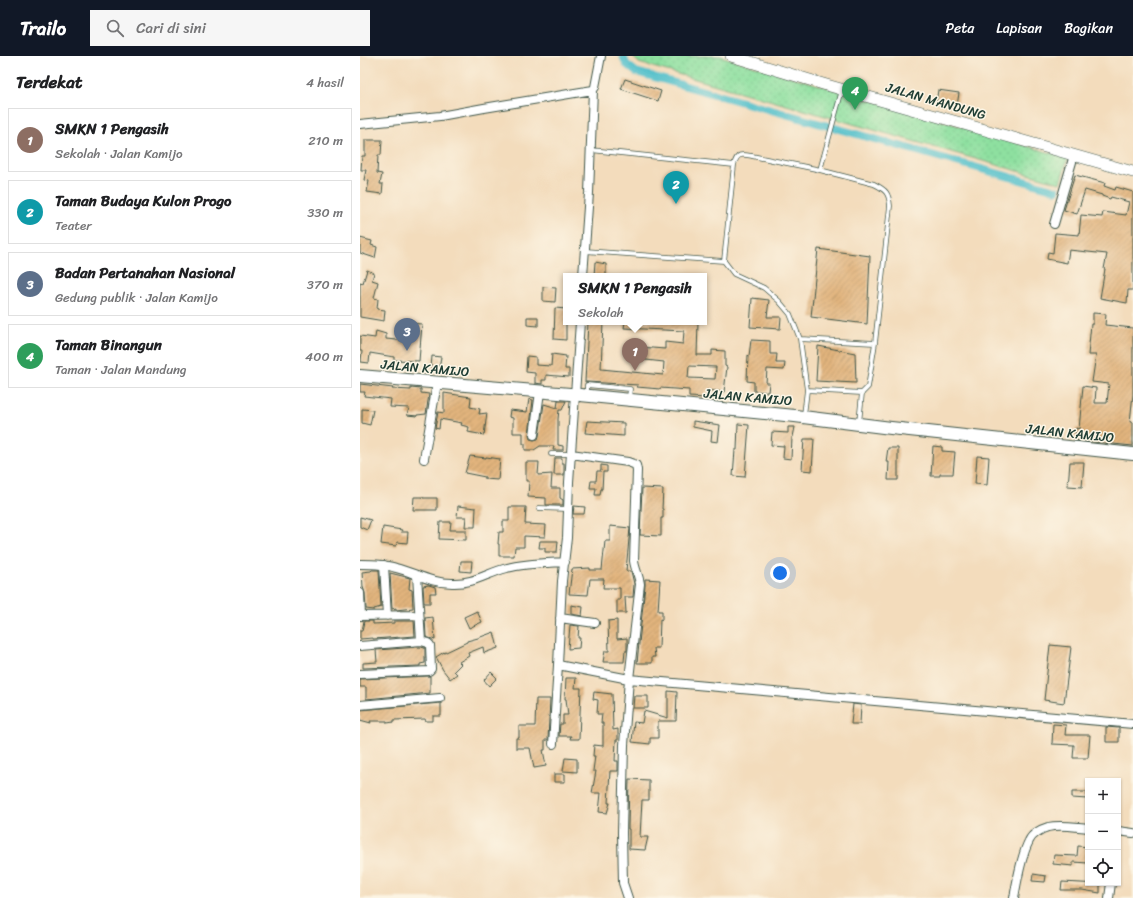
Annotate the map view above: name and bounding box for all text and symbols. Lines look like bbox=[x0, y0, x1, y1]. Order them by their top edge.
search box bbox=[90, 10, 370, 46]
text: Trailo bbox=[20, 12, 66, 45]
text: Cari di sini bbox=[136, 15, 206, 41]
text: Peta bbox=[945, 16, 974, 41]
text: Lapisan bbox=[996, 16, 1042, 41]
text: Bagikan bbox=[1064, 16, 1113, 41]
icon: search bbox=[104, 17, 126, 39]
text: Terdekat bbox=[16, 67, 82, 97]
text: 4 hasil bbox=[306, 71, 344, 94]
street label: JALAN MANDUNG bbox=[882, 75, 989, 126]
pin: 4 bbox=[842, 77, 868, 110]
text: SMKN 1 Pengasih bbox=[55, 116, 169, 142]
text: 1 bbox=[27, 129, 33, 152]
text: 210 m bbox=[308, 129, 343, 152]
text: Sekolah · Jalan Kamijo bbox=[55, 142, 183, 165]
pin: 2 bbox=[663, 171, 689, 204]
text: Taman Budaya Kulon Progo bbox=[55, 188, 232, 214]
text: 2 bbox=[26, 201, 34, 224]
text: 330 m bbox=[307, 201, 343, 224]
text: Teater bbox=[55, 214, 92, 237]
text: Badan Pertanahan Nasional bbox=[55, 260, 235, 286]
text: 3 bbox=[26, 273, 34, 296]
text: 370 m bbox=[307, 273, 343, 296]
popup bbox=[563, 273, 707, 325]
text: SMKN 1 Pengasih bbox=[578, 275, 692, 301]
text: Gedung publik · Jalan Kamijo bbox=[55, 286, 218, 309]
text: Sekolah bbox=[578, 301, 624, 324]
pin: 3 bbox=[394, 318, 420, 351]
text: Taman Binangun bbox=[55, 332, 162, 358]
pin: 1 bbox=[622, 338, 648, 371]
text: 4 bbox=[26, 345, 34, 368]
text: 400 m bbox=[305, 345, 343, 368]
street label: JALAN KAMIJO bbox=[379, 353, 470, 383]
text: Taman · Jalan Mandung bbox=[55, 358, 187, 381]
street label: JALAN KAMIJO bbox=[702, 382, 793, 412]
street label: JALAN KAMIJO bbox=[1024, 417, 1115, 449]
your location bbox=[770, 563, 790, 583]
map controls bbox=[1085, 778, 1121, 886]
button: + bbox=[1085, 778, 1121, 814]
button: − bbox=[1085, 814, 1121, 850]
button: locate bbox=[1085, 850, 1121, 886]

